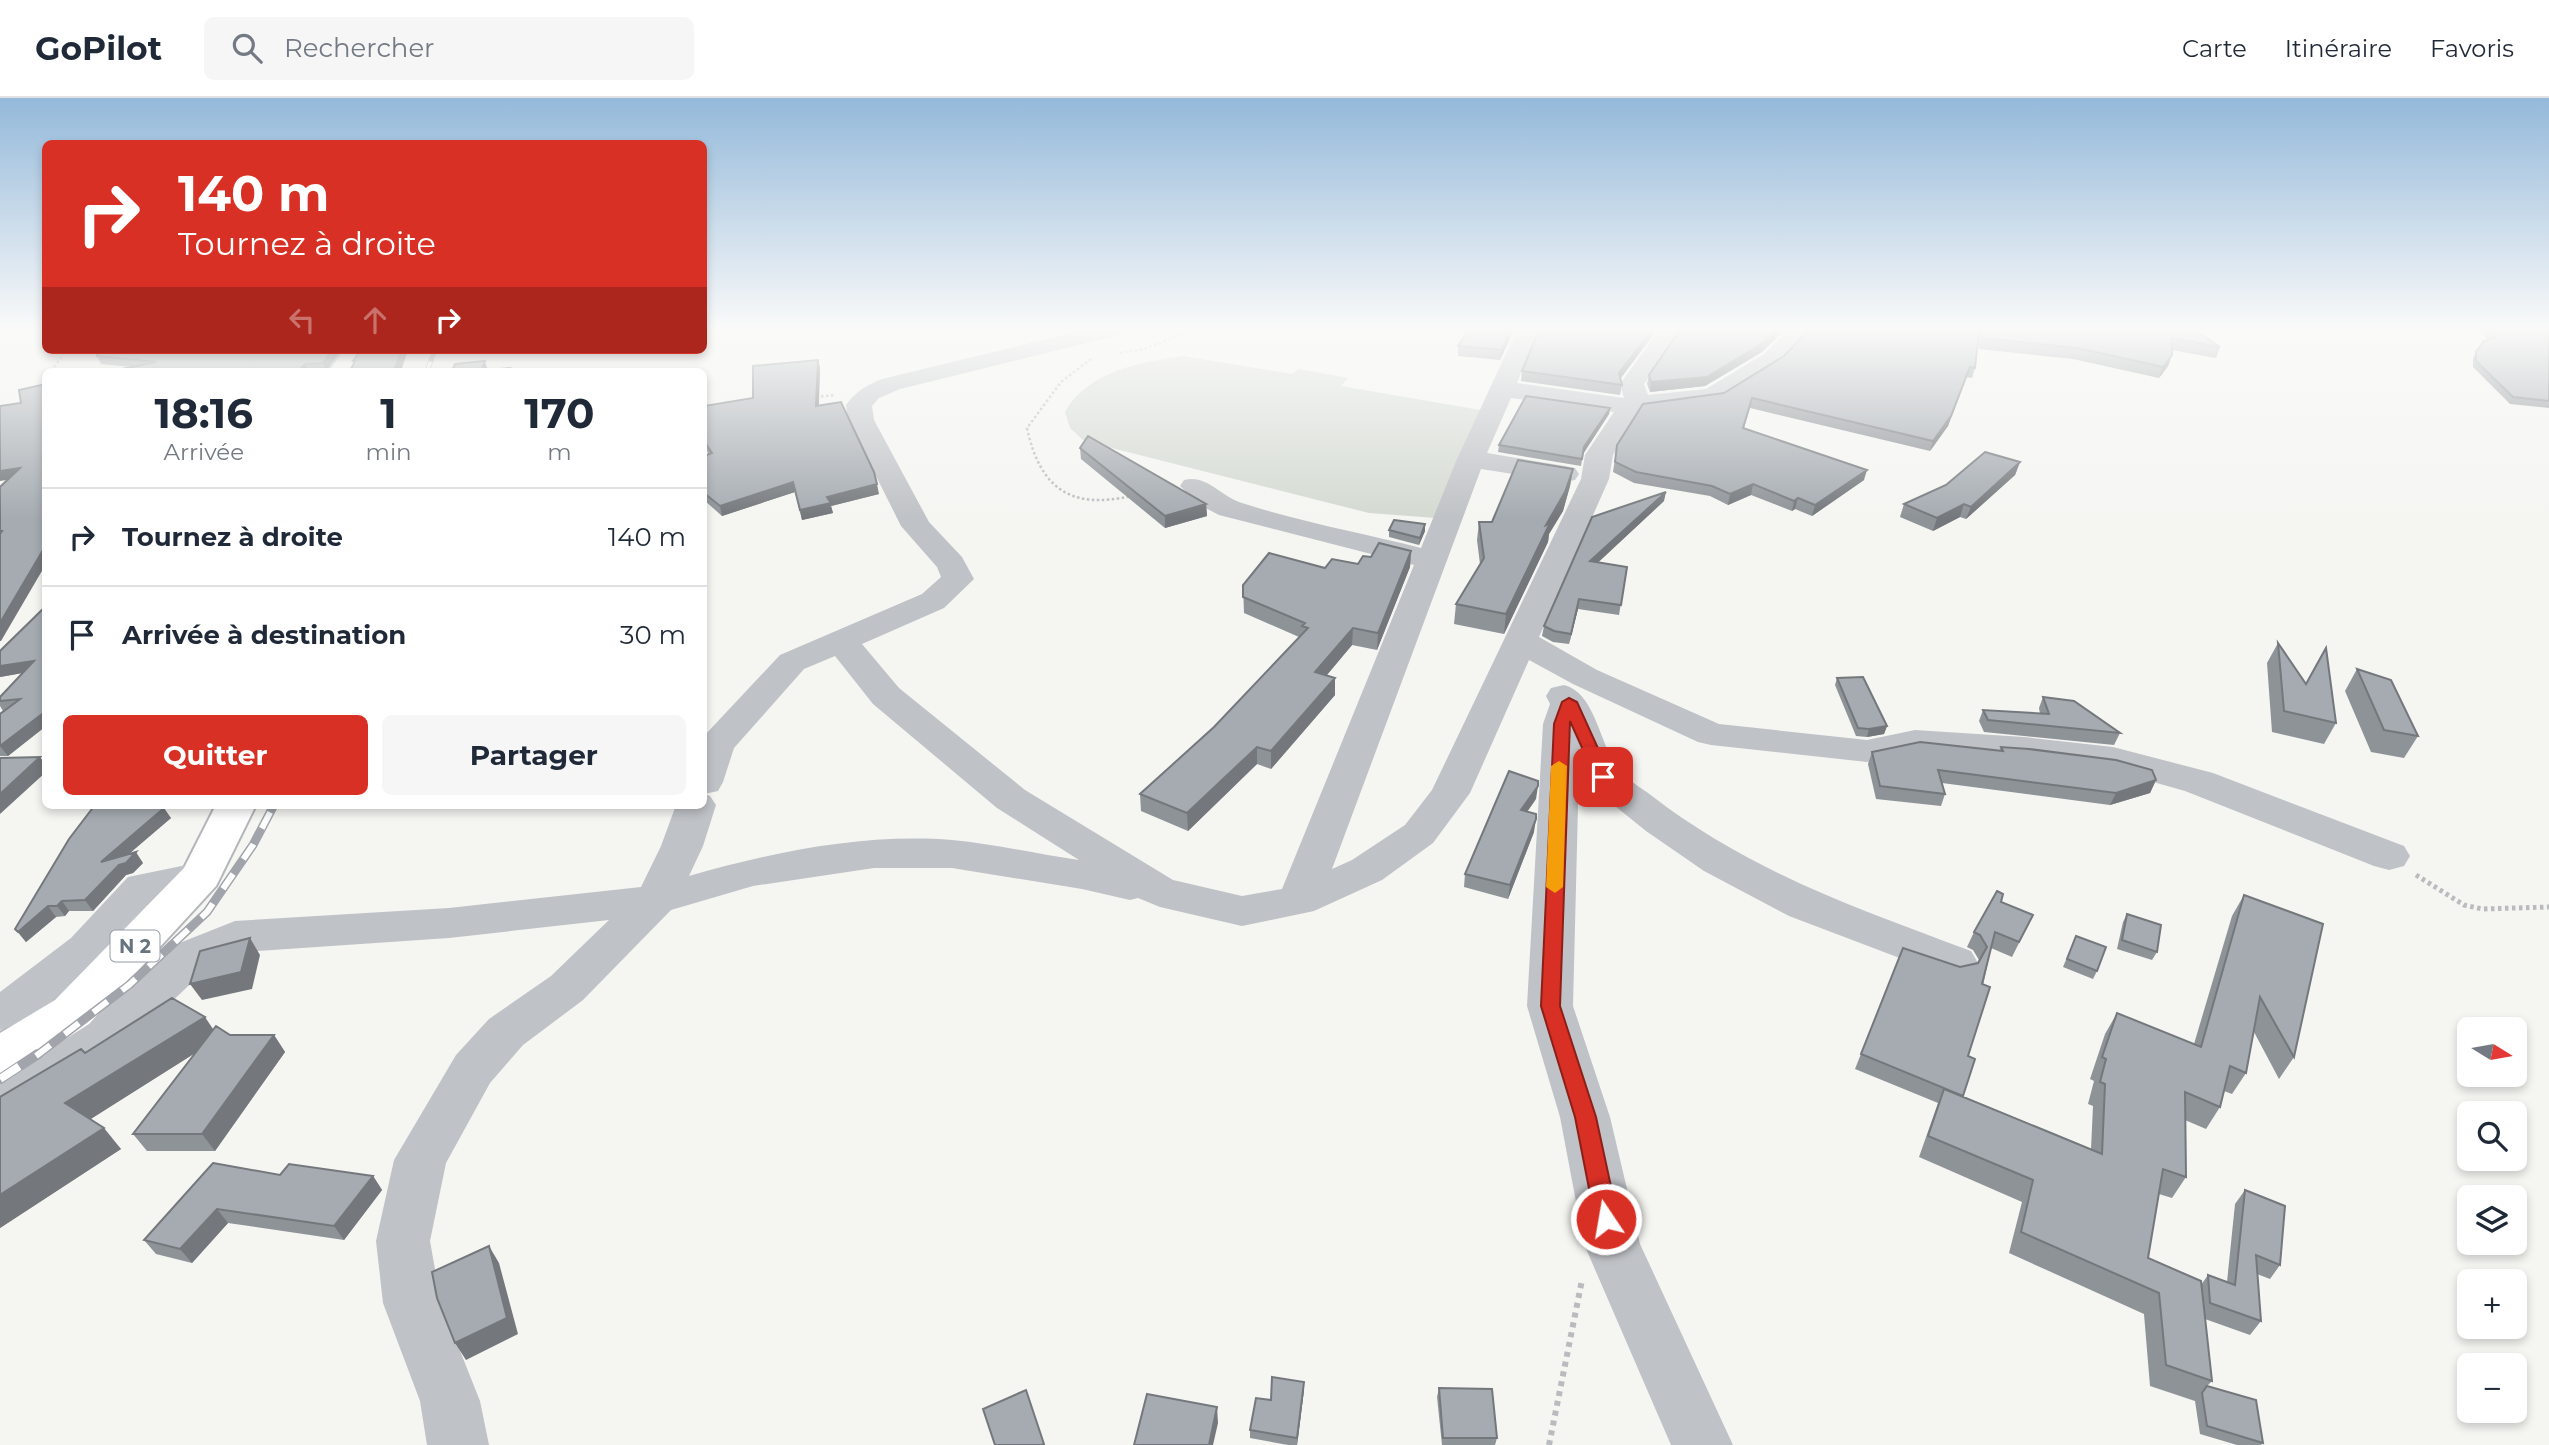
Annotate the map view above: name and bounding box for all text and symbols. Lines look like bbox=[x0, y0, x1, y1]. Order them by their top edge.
search box bbox=[204, 17, 694, 80]
text: GoPilot bbox=[35, 28, 162, 68]
icon: search bbox=[228, 29, 266, 67]
text: Rechercher bbox=[284, 32, 435, 64]
text: Carte bbox=[2182, 34, 2247, 63]
text: Itinéraire bbox=[2285, 34, 2392, 63]
text: Favoris bbox=[2430, 34, 2514, 63]
text: 140 m bbox=[178, 164, 330, 223]
icon: right bbox=[63, 168, 154, 259]
text: Tournez à droite bbox=[178, 224, 436, 263]
icon: left bbox=[283, 301, 321, 339]
icon: ahead bbox=[356, 301, 394, 339]
icon: right bbox=[429, 301, 467, 339]
text: 18:16 bbox=[155, 387, 253, 439]
text: 1 bbox=[380, 387, 397, 439]
text: 170 bbox=[524, 387, 594, 439]
text: Arrivée bbox=[163, 438, 244, 466]
text: min bbox=[366, 438, 412, 466]
text: m bbox=[547, 438, 572, 466]
icon: right bbox=[63, 518, 101, 556]
text: Tournez à droite bbox=[122, 521, 343, 553]
text: 140 m bbox=[608, 521, 686, 553]
icon: arrive bbox=[63, 616, 101, 654]
text: Arrivée à destination bbox=[122, 619, 406, 651]
text: 30 m bbox=[620, 619, 686, 651]
button: Quitter bbox=[63, 715, 368, 795]
button: Partager bbox=[382, 715, 686, 795]
pin bbox=[1573, 747, 1633, 807]
icon: arrive bbox=[1584, 758, 1622, 796]
road number: N 2 bbox=[110, 930, 160, 961]
north arrow bbox=[2457, 1017, 2527, 1087]
map controls bbox=[2457, 1017, 2527, 1423]
button: search bbox=[2457, 1101, 2527, 1171]
position arrow bbox=[1569, 1182, 1643, 1256]
button: layers bbox=[2457, 1185, 2527, 1255]
button: + bbox=[2457, 1269, 2527, 1339]
button: − bbox=[2457, 1353, 2527, 1423]

